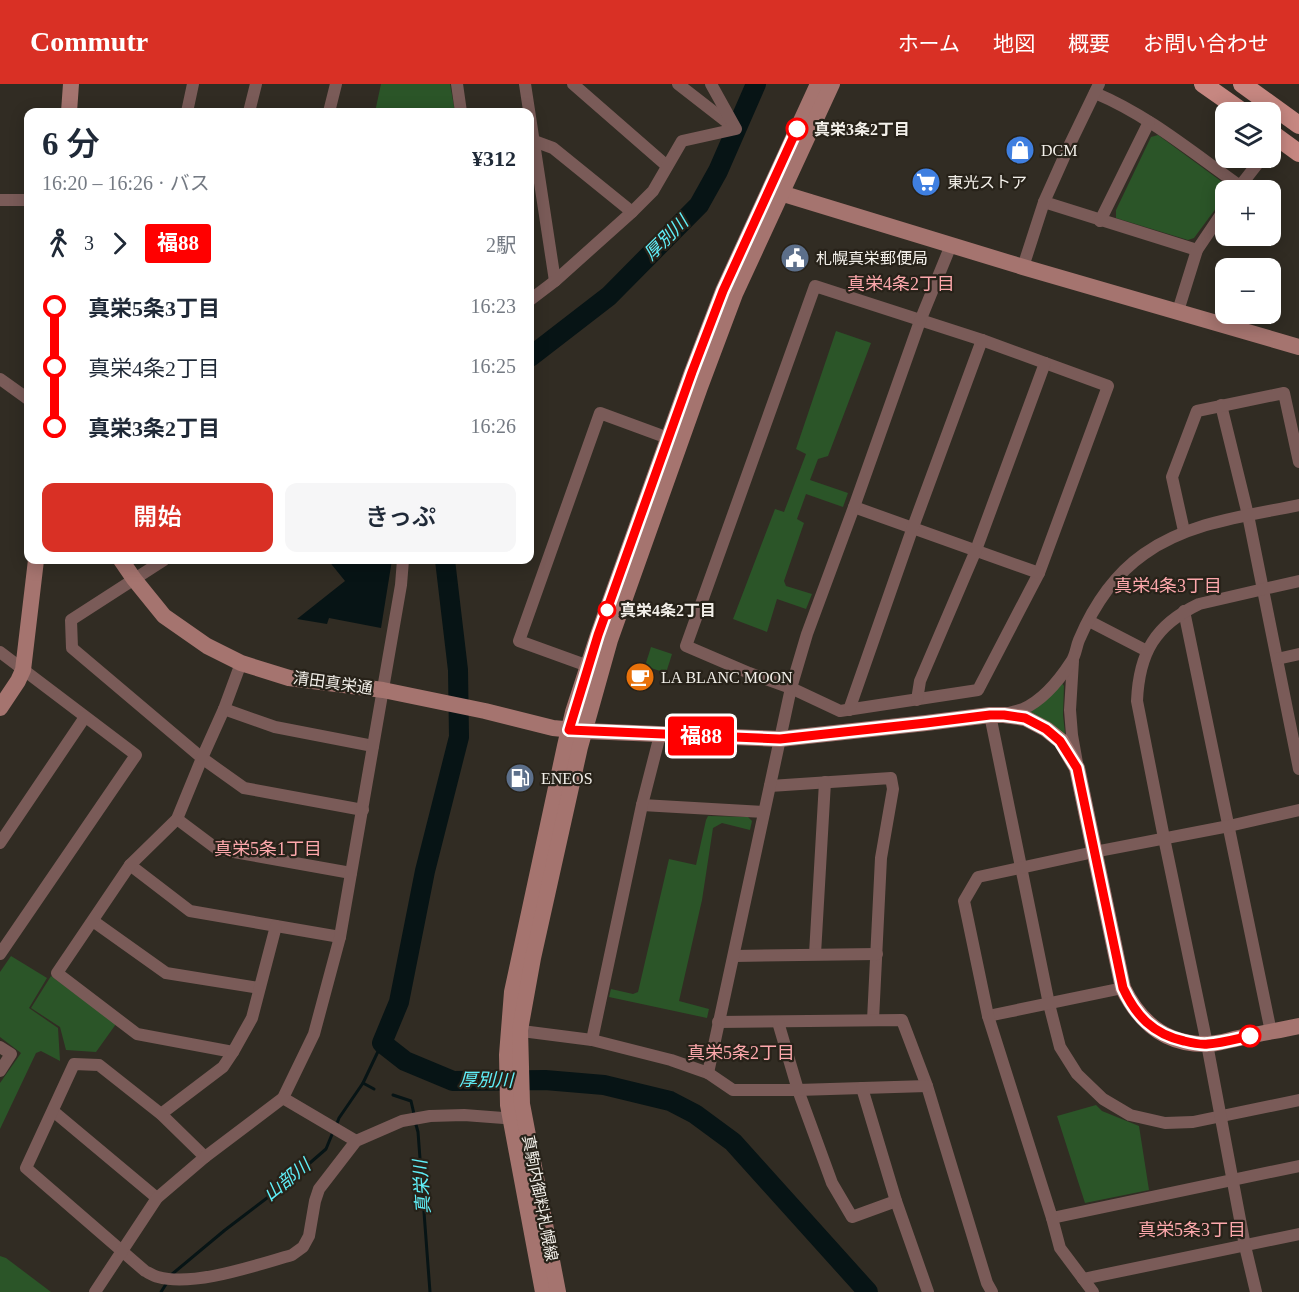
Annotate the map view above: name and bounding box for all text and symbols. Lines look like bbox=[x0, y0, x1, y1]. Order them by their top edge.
text: Commutr bbox=[30, 26, 148, 57]
text: ホーム bbox=[898, 32, 960, 56]
text: 地図 bbox=[993, 32, 1035, 56]
text: 概要 bbox=[1068, 32, 1110, 56]
text: お問い合わせ bbox=[1143, 32, 1269, 56]
map controls bbox=[1215, 102, 1281, 324]
button: layers bbox=[1215, 102, 1281, 168]
marker: 真栄3条2丁目 bbox=[786, 118, 808, 140]
place label: 真栄3条2丁目 bbox=[814, 121, 910, 138]
text: 6 分 bbox=[42, 126, 100, 162]
shop icon: DCM bbox=[1004, 134, 1036, 166]
place label: DCM bbox=[1041, 142, 1077, 159]
text: ¥312 bbox=[472, 146, 516, 171]
supermarket icon: 東光ストア bbox=[910, 166, 942, 198]
text: 16:20 – 16:26 · バス bbox=[42, 172, 210, 194]
place label: 東光ストア bbox=[947, 174, 1027, 191]
button: + bbox=[1215, 180, 1281, 246]
water label: 厚別川 bbox=[640, 210, 694, 264]
icon: walk bbox=[42, 227, 75, 260]
icon: forward bbox=[103, 227, 136, 260]
text: 福88 bbox=[157, 231, 199, 255]
text: 3 bbox=[84, 232, 94, 254]
text: 2駅 bbox=[486, 234, 516, 256]
public building icon: 札幌真栄郵便局 bbox=[779, 242, 811, 274]
place label: 札幌真栄郵便局 bbox=[816, 250, 928, 267]
button: − bbox=[1215, 258, 1281, 324]
district label: 真栄4条2丁目 bbox=[847, 274, 955, 294]
text: 16:23 bbox=[470, 295, 516, 317]
text: 真栄5条3丁目 bbox=[88, 296, 220, 321]
text: 16:25 bbox=[470, 355, 516, 377]
text: 真栄4条2丁目 bbox=[88, 356, 220, 381]
text: 16:26 bbox=[470, 415, 516, 437]
text: 真栄3条2丁目 bbox=[88, 416, 220, 441]
button: 開始 bbox=[42, 483, 273, 552]
button: きっぷ bbox=[285, 483, 516, 552]
district label: 真栄4条3丁目 bbox=[1114, 576, 1222, 596]
marker: 真栄4条2丁目 bbox=[598, 601, 616, 619]
place label: 真栄4条2丁目 bbox=[620, 602, 716, 619]
cafe icon: LA BLANC MOON bbox=[624, 661, 656, 693]
street label: 清田真栄通 bbox=[292, 669, 374, 697]
place label: LA BLANC MOON bbox=[661, 669, 793, 686]
line badge: 福88 bbox=[666, 716, 736, 756]
text: 福88 bbox=[680, 724, 722, 748]
fuel station icon: ENEOS bbox=[504, 762, 536, 794]
place label: ENEOS bbox=[541, 770, 593, 787]
district label: 真栄5条1丁目 bbox=[214, 839, 322, 859]
unlabelled marker bbox=[1239, 1025, 1261, 1047]
district label: 真栄5条2丁目 bbox=[687, 1043, 795, 1063]
water label: 厚別川 bbox=[459, 1070, 515, 1091]
street label: 真駒内御料札幌線 bbox=[519, 1134, 561, 1262]
water label: 山部川 bbox=[260, 1154, 316, 1205]
water label: 真栄川 bbox=[410, 1157, 434, 1215]
district label: 真栄5条3丁目 bbox=[1138, 1220, 1246, 1240]

